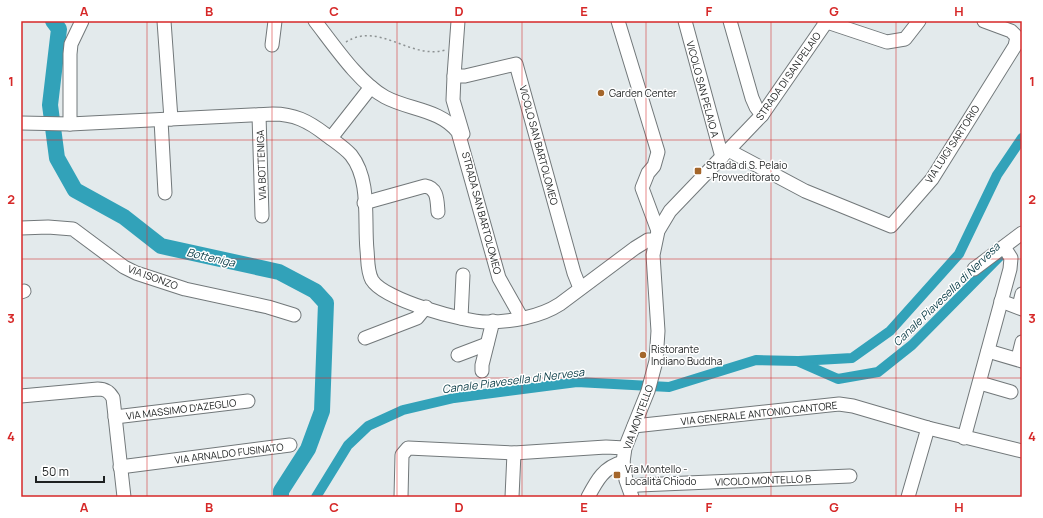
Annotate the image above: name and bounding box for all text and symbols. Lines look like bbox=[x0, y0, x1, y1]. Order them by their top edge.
text: A bbox=[80, 2, 89, 20]
text: B bbox=[205, 2, 213, 20]
text: C bbox=[329, 2, 339, 20]
text: D bbox=[454, 2, 464, 20]
text: E bbox=[580, 2, 588, 20]
text: F bbox=[706, 2, 713, 20]
text: G bbox=[829, 2, 839, 20]
text: H bbox=[954, 2, 964, 20]
street label: STRADA DI SAN PELAIO bbox=[752, 29, 824, 123]
street label: VICOLO SAN PELAIO A bbox=[683, 39, 723, 139]
text: 1 bbox=[8, 72, 14, 90]
text: 1 bbox=[1029, 72, 1035, 90]
street label: VICOLO SAN BARTOLOMEO bbox=[516, 84, 562, 206]
place label: Garden Center bbox=[609, 86, 677, 100]
marker: Garden Center bbox=[596, 88, 606, 98]
street label: VIA LUIGI SARTORIO bbox=[922, 102, 982, 186]
street label: VIA BOTTENIGA bbox=[253, 129, 269, 200]
street label: STRADA SAN BARTOLOMEO bbox=[459, 150, 505, 276]
place label: Strada di S. Pelaio - Provveditorato bbox=[706, 158, 787, 184]
marker: Strada di S. Pelaio - Provveditorato bbox=[693, 166, 703, 176]
text: 2 bbox=[7, 190, 15, 208]
text: 2 bbox=[1028, 190, 1036, 208]
water label: Canale Piavesella di Nervesa bbox=[889, 238, 1003, 349]
water label: Botteniga bbox=[185, 244, 238, 270]
street label: VIA ISONZO bbox=[126, 261, 180, 293]
text: 3 bbox=[7, 309, 15, 327]
text: 3 bbox=[1028, 309, 1036, 327]
place label: Ristorante Indiano Buddha bbox=[651, 342, 722, 368]
marker: Ristorante Indiano Buddha bbox=[638, 350, 648, 360]
water label: Canale Piavesella di Nervesa bbox=[441, 364, 586, 396]
street label: VIA MONTELLO bbox=[620, 383, 656, 451]
street label: VIA MASSIMO D'AZEGLIO bbox=[125, 395, 237, 423]
street label: VIA GENERALE ANTONIO CANTORE bbox=[680, 398, 838, 428]
text: 4 bbox=[7, 427, 15, 445]
text: 4 bbox=[1028, 427, 1036, 445]
street label: VIA ARNALDO FUSINATO bbox=[174, 439, 284, 467]
scale bar bbox=[36, 458, 104, 484]
place label: Via Montello - Località Chiodo bbox=[625, 462, 697, 488]
text: 50 m bbox=[42, 463, 69, 480]
marker: Via Montello - Località Chiodo bbox=[612, 470, 622, 480]
street label: VICOLO MONTELLO B bbox=[715, 471, 811, 489]
text: A bbox=[80, 498, 89, 516]
text: B bbox=[205, 498, 213, 516]
text: C bbox=[329, 498, 339, 516]
text: D bbox=[454, 498, 464, 516]
text: E bbox=[580, 498, 588, 516]
text: F bbox=[706, 498, 713, 516]
text: G bbox=[829, 498, 839, 516]
text: H bbox=[954, 498, 964, 516]

